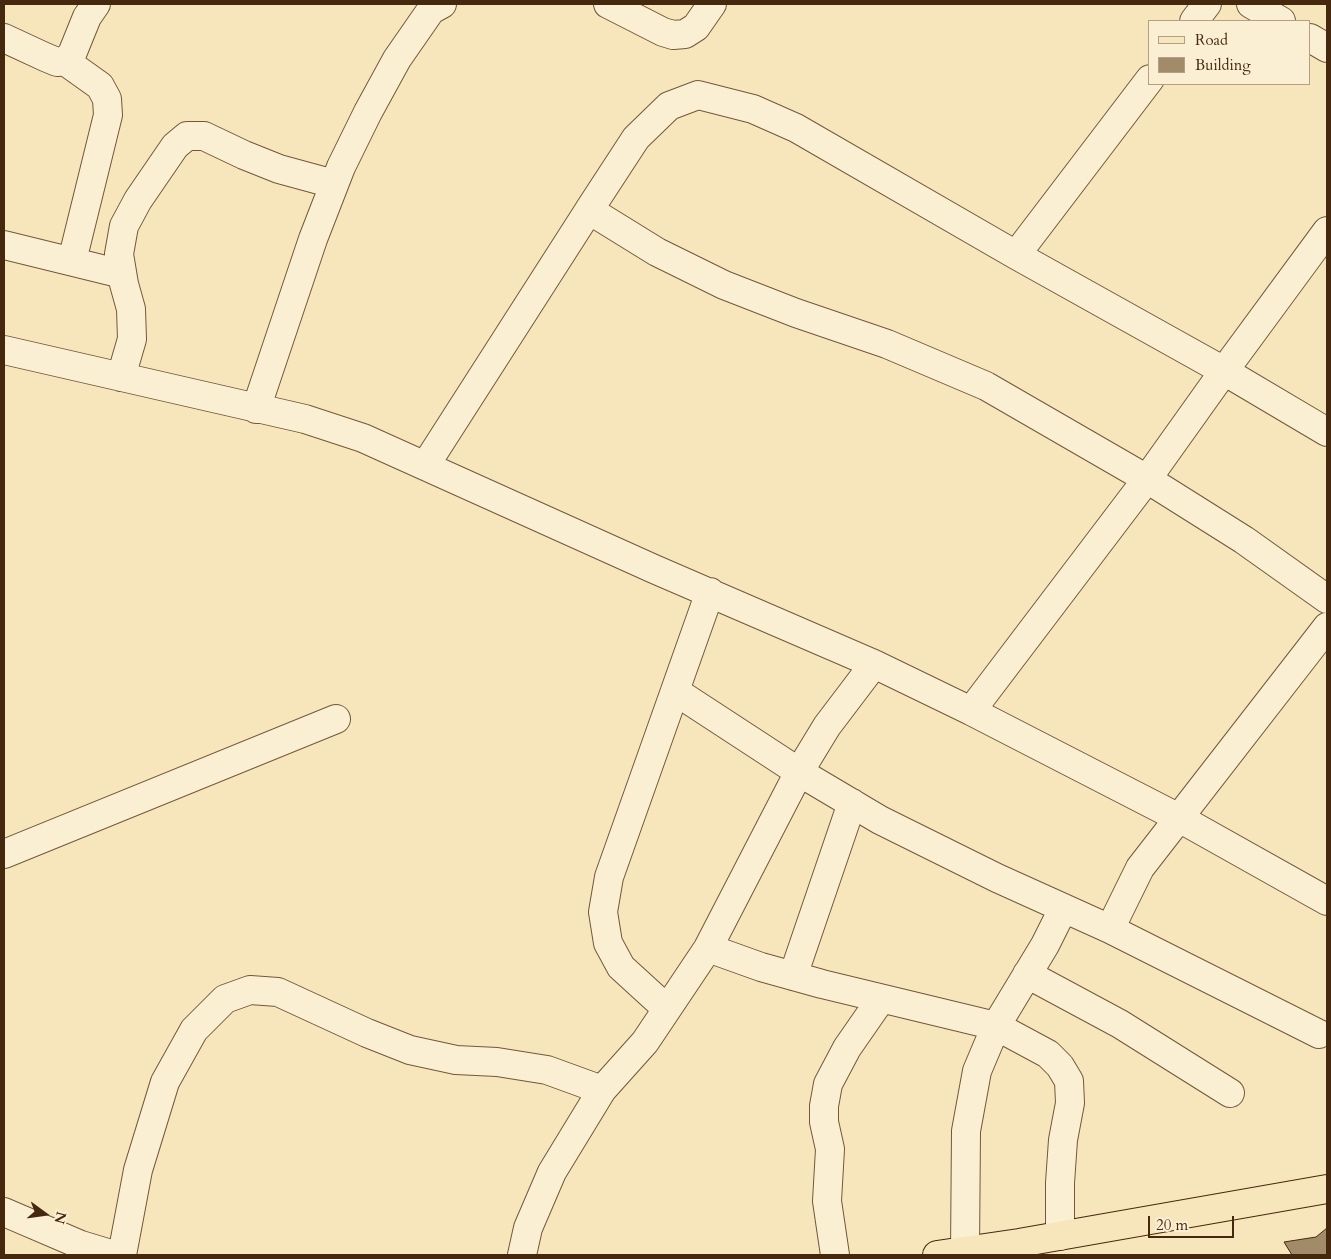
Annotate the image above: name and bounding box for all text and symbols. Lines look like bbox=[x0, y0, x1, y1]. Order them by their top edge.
legend bbox=[1148, 20, 1311, 85]
text: Road bbox=[1195, 30, 1228, 50]
text: Building bbox=[1195, 55, 1251, 75]
north arrow bbox=[20, 1189, 70, 1239]
scale bar bbox=[1151, 1206, 1237, 1238]
text: N bbox=[49, 1210, 71, 1226]
text: 20 m bbox=[1156, 1215, 1188, 1235]

